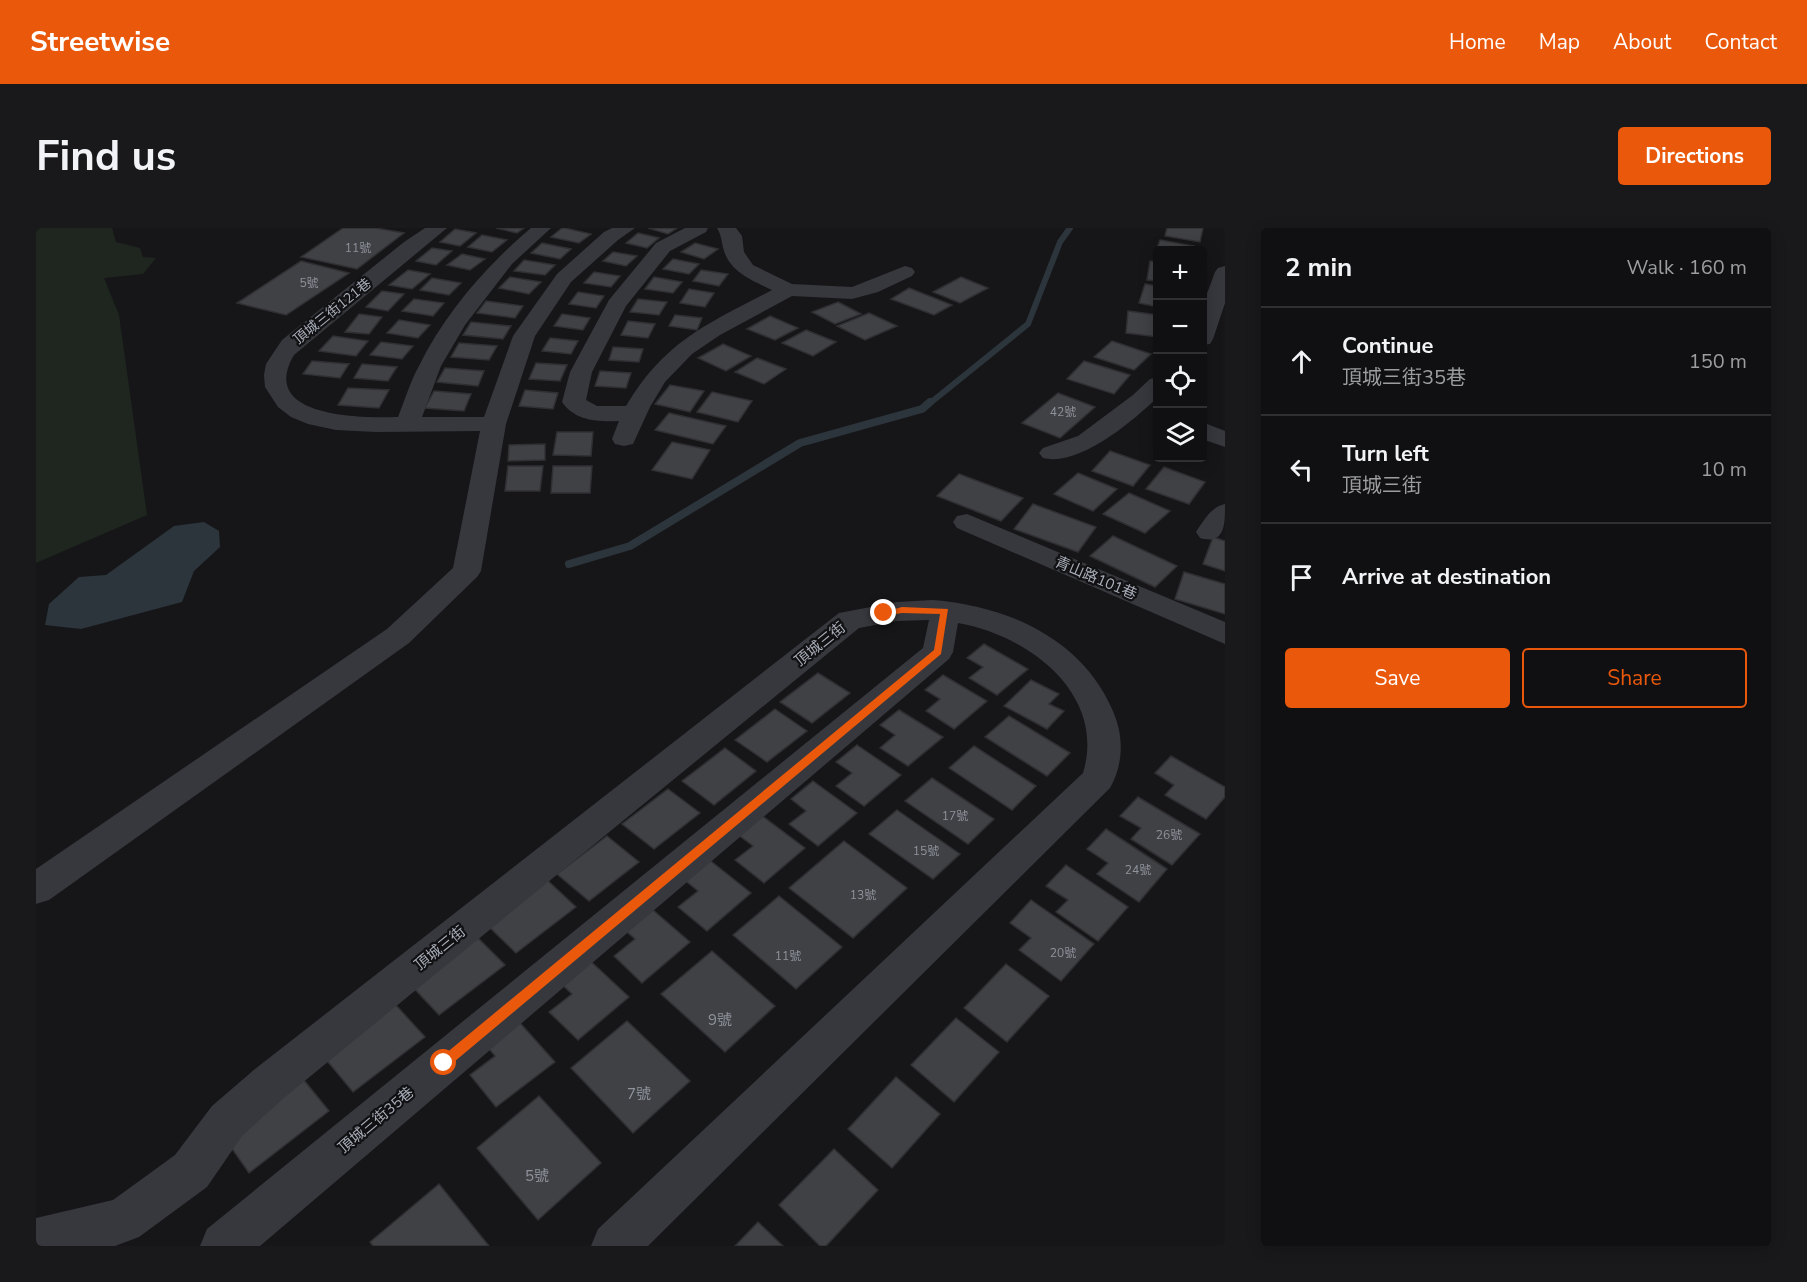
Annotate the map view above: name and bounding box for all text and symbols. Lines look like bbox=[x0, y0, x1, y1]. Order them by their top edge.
text: Streetwise bbox=[30, 23, 170, 61]
text: Home bbox=[1449, 28, 1506, 56]
text: Map bbox=[1539, 28, 1580, 56]
text: About bbox=[1613, 28, 1671, 56]
text: Contact bbox=[1704, 28, 1777, 56]
button: Directions bbox=[1618, 127, 1771, 185]
text: Find us bbox=[36, 128, 176, 185]
house number: 11號 bbox=[345, 240, 371, 256]
map controls bbox=[1153, 246, 1207, 462]
button: + bbox=[1153, 246, 1207, 300]
text: 2 min bbox=[1285, 250, 1352, 285]
text: Walk · 160 m bbox=[1627, 254, 1747, 281]
street label: 頂城三街121巷 bbox=[289, 274, 375, 349]
house number: 5號 bbox=[299, 275, 319, 291]
button: − bbox=[1153, 300, 1207, 354]
text: Continue bbox=[1342, 331, 1433, 361]
icon: ahead bbox=[1285, 345, 1318, 378]
text: 150 m bbox=[1689, 348, 1747, 375]
button: locate bbox=[1153, 354, 1207, 408]
text: 頂城三街35巷 bbox=[1342, 364, 1466, 391]
house number: 42號 bbox=[1050, 404, 1076, 420]
button: layers bbox=[1153, 408, 1207, 462]
text: Turn left bbox=[1342, 439, 1429, 469]
icon: left bbox=[1285, 453, 1318, 486]
text: 10 m bbox=[1701, 456, 1747, 483]
text: 頂城三街 bbox=[1342, 472, 1422, 499]
street label: 青山路101巷 bbox=[1052, 552, 1140, 604]
icon: arrive bbox=[1285, 561, 1318, 594]
text: Arrive at destination bbox=[1342, 562, 1551, 592]
route end bbox=[870, 599, 896, 625]
street label: 頂城三街 bbox=[790, 617, 850, 671]
button: Save bbox=[1285, 648, 1510, 708]
button: Share bbox=[1522, 648, 1747, 708]
house number: 17號 bbox=[942, 808, 968, 824]
house number: 26號 bbox=[1156, 827, 1182, 843]
house number: 15號 bbox=[913, 843, 939, 859]
house number: 24號 bbox=[1125, 862, 1151, 878]
house number: 13號 bbox=[850, 887, 876, 903]
street label: 頂城三街 bbox=[410, 921, 470, 975]
house number: 20號 bbox=[1050, 945, 1076, 961]
house number: 11號 bbox=[775, 948, 801, 964]
house number: 9號 bbox=[708, 1010, 732, 1030]
route start bbox=[430, 1049, 456, 1075]
street label: 頂城三街35巷 bbox=[334, 1082, 418, 1158]
house number: 7號 bbox=[627, 1084, 651, 1104]
house number: 5號 bbox=[525, 1166, 549, 1186]

